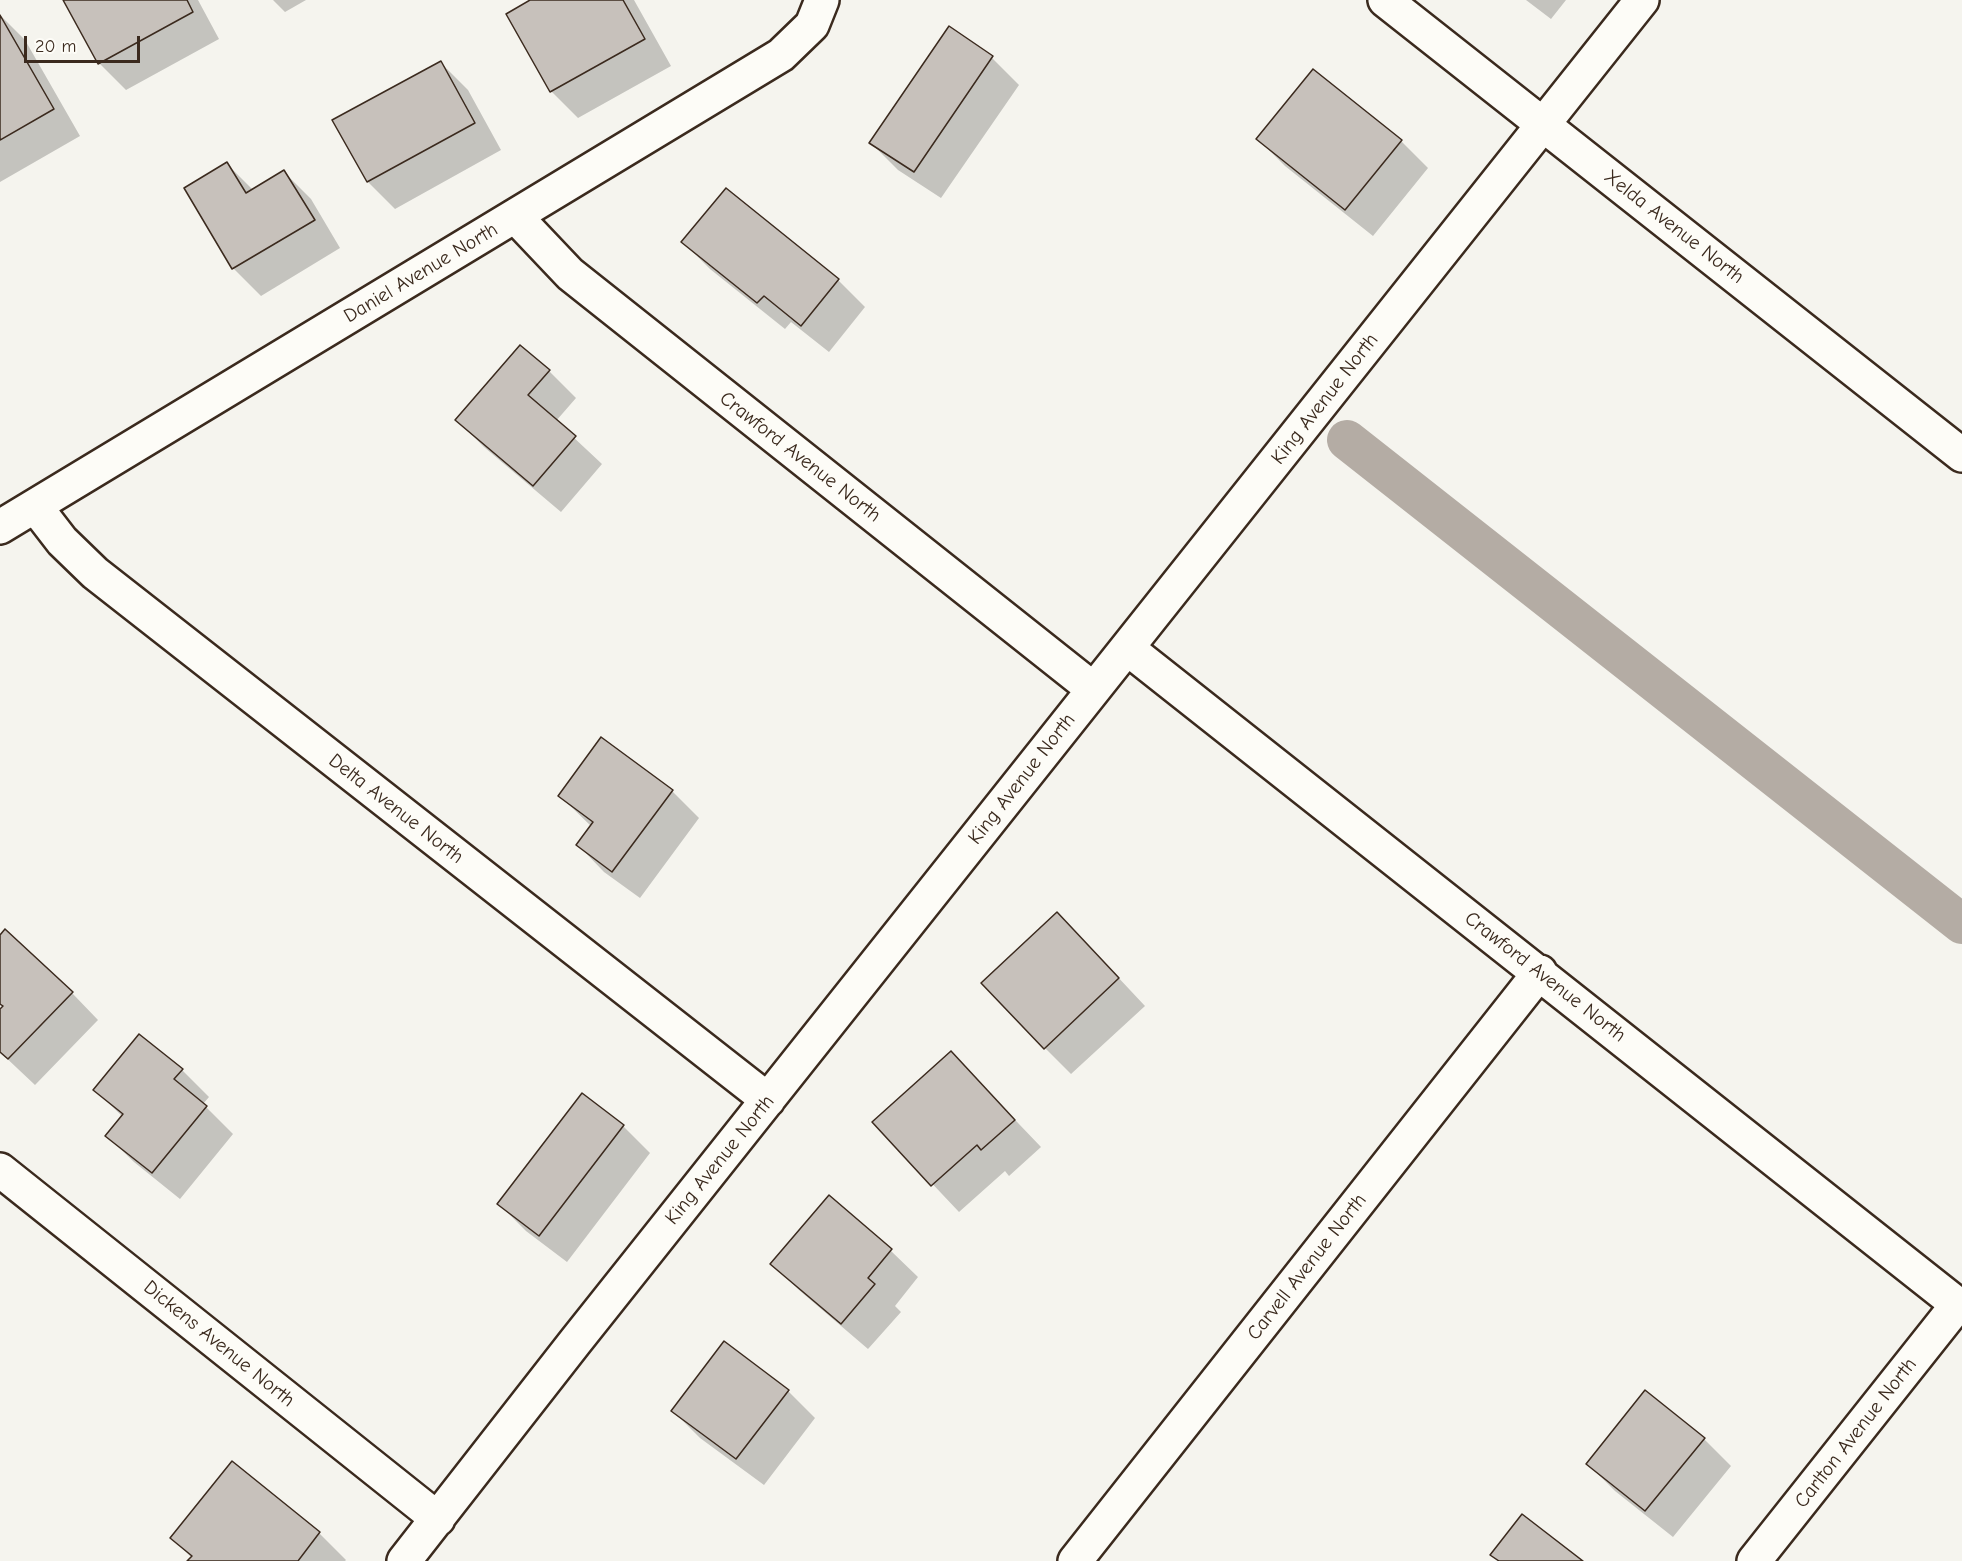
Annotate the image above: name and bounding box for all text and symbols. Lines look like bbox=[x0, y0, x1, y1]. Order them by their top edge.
scale bar bbox=[27, 24, 142, 62]
text: 20 m bbox=[35, 36, 76, 57]
street label: Xelda Avenue North bbox=[1599, 165, 1749, 289]
street label: Daniel Avenue North bbox=[340, 218, 502, 328]
street label: King Avenue North bbox=[1266, 329, 1384, 469]
street label: Crawford Avenue North bbox=[715, 387, 885, 527]
street label: King Avenue North bbox=[963, 709, 1081, 849]
street label: Delta Avenue North bbox=[324, 749, 468, 869]
street label: Crawford Avenue North bbox=[1460, 907, 1630, 1047]
street label: King Avenue North bbox=[660, 1090, 780, 1230]
street label: Carvell Avenue North bbox=[1242, 1189, 1372, 1345]
street label: Dickens Avenue North bbox=[138, 1276, 300, 1412]
street label: Carlton Avenue North bbox=[1790, 1353, 1922, 1513]

